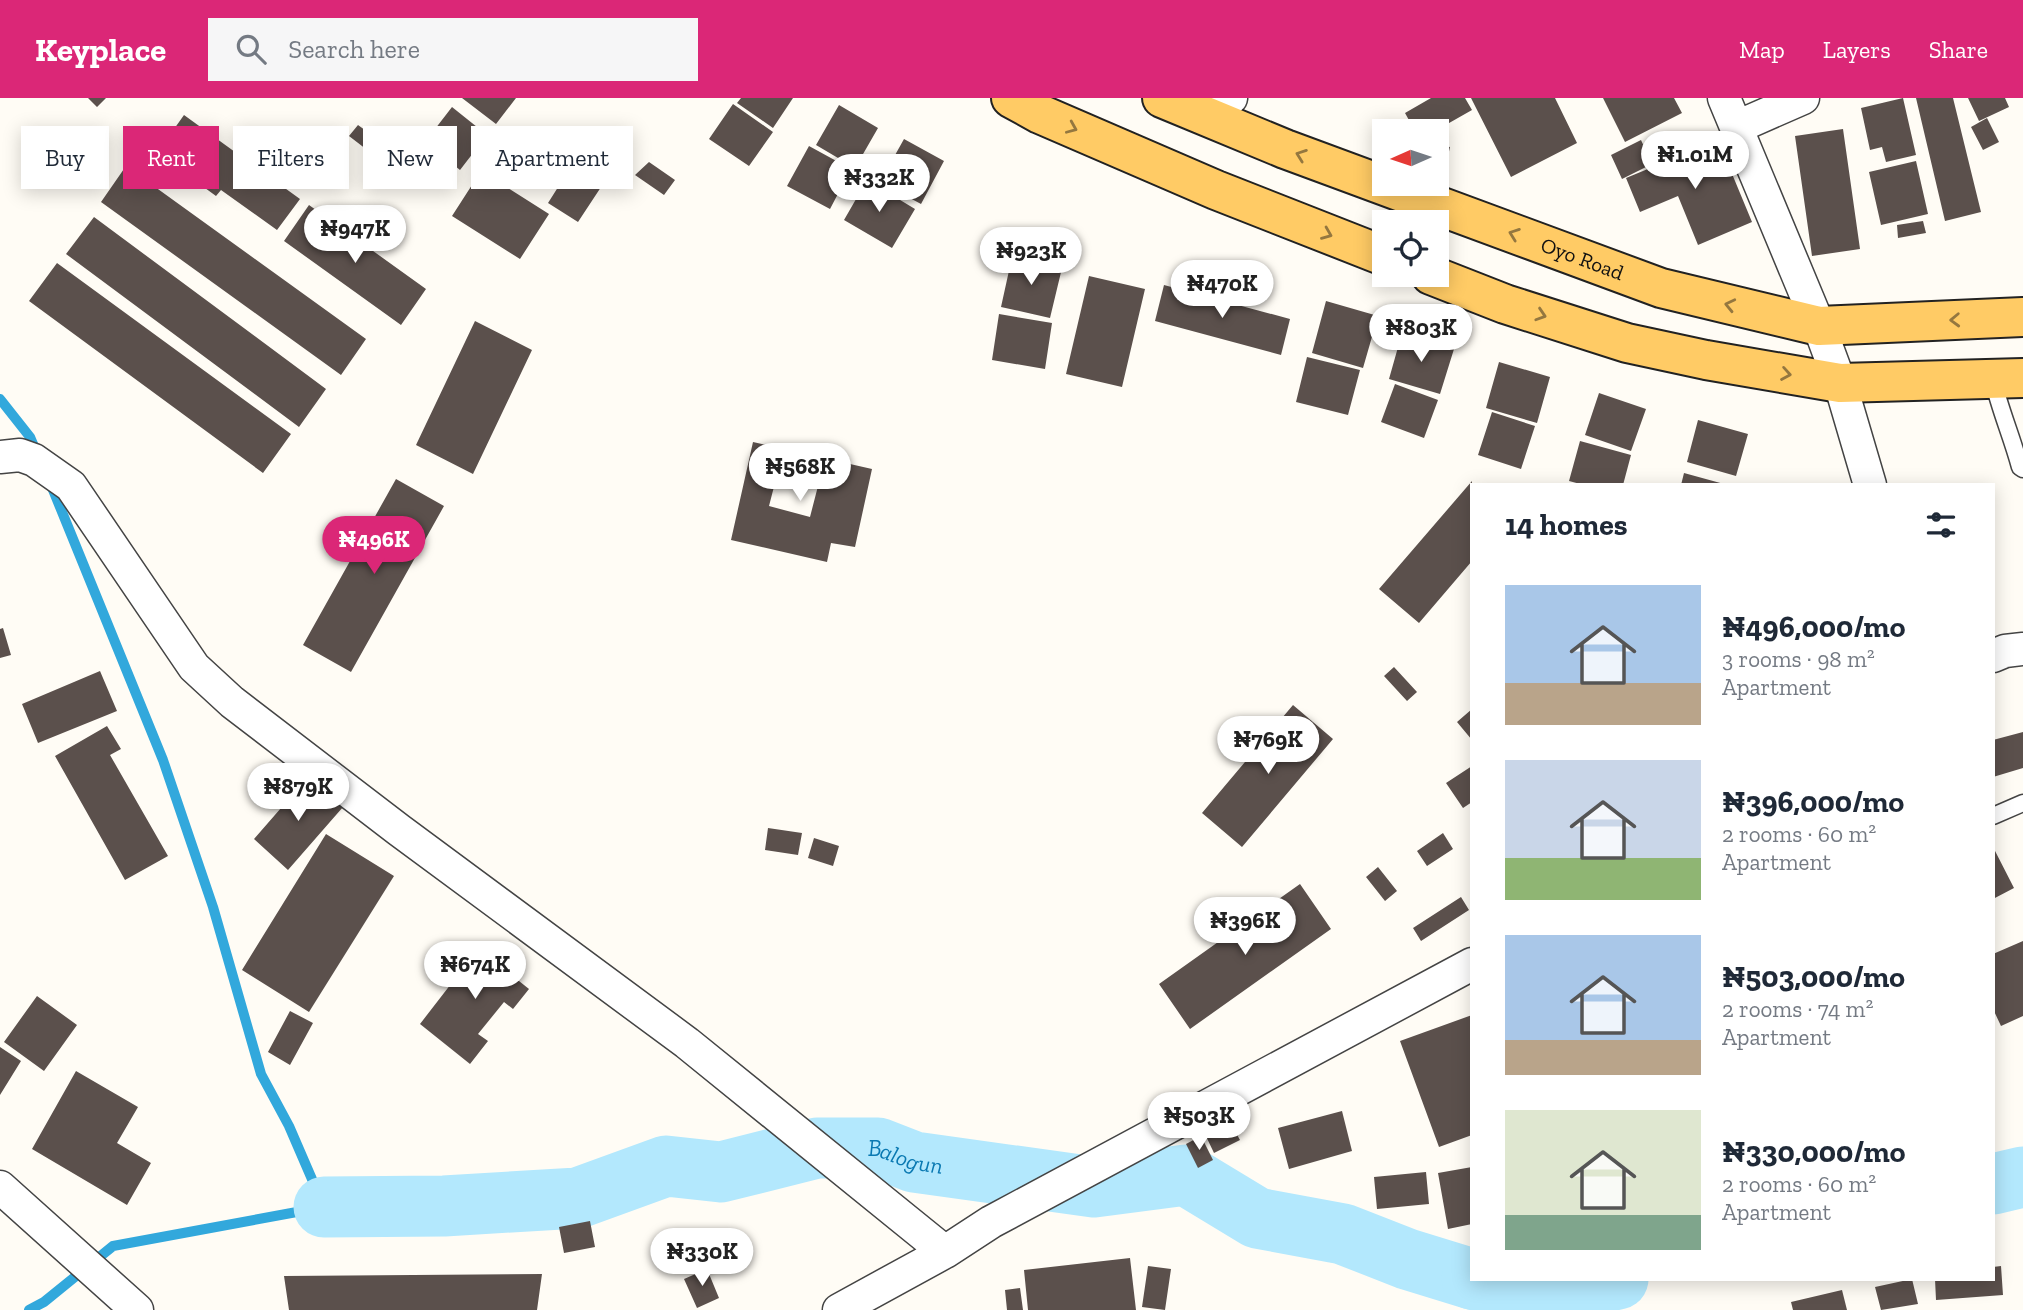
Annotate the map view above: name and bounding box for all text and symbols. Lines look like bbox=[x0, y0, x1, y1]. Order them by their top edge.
search box bbox=[208, 18, 698, 81]
text: Keyplace bbox=[35, 30, 166, 69]
icon: search bbox=[232, 30, 270, 68]
text: Search here bbox=[288, 33, 420, 65]
text: Map bbox=[1739, 35, 1785, 64]
text: Layers bbox=[1823, 35, 1891, 64]
text: Share bbox=[1929, 35, 1988, 64]
north arrow bbox=[1372, 119, 1449, 196]
map controls bbox=[1372, 119, 1449, 287]
one-way arrow bbox=[1065, 120, 1077, 134]
chip: Buy bbox=[21, 126, 109, 189]
chip: Rent bbox=[123, 126, 219, 189]
chip: Filters bbox=[233, 126, 349, 189]
chip: New bbox=[363, 126, 457, 189]
chip: Apartment bbox=[471, 126, 633, 189]
pin: ₦1.01M bbox=[1638, 132, 1752, 191]
text: ₦1.01M bbox=[1657, 140, 1733, 168]
one-way arrow bbox=[1295, 149, 1307, 163]
pin: ₦332K bbox=[830, 155, 928, 214]
text: ₦332K bbox=[844, 163, 914, 191]
pin: ₦947K bbox=[306, 206, 404, 265]
button: locate bbox=[1372, 210, 1449, 287]
text: ₦947K bbox=[320, 214, 390, 242]
one-way arrow bbox=[1321, 226, 1333, 240]
pin: ₦923K bbox=[982, 228, 1080, 287]
one-way arrow bbox=[1509, 228, 1521, 242]
street label: Oyo Road bbox=[1537, 232, 1628, 285]
text: ₦923K bbox=[996, 236, 1066, 264]
pin: ₦470K bbox=[1173, 260, 1271, 320]
text: ₦470K bbox=[1187, 269, 1257, 297]
one-way arrow bbox=[1724, 298, 1736, 313]
pin: ₦803K bbox=[1372, 304, 1470, 364]
one-way arrow bbox=[1535, 307, 1547, 321]
one-way arrow bbox=[1949, 312, 1960, 327]
text: ₦803K bbox=[1385, 313, 1457, 341]
one-way arrow bbox=[1780, 365, 1792, 380]
pin: ₦568K bbox=[751, 444, 849, 503]
text: ₦568K bbox=[765, 452, 835, 480]
icon: filters bbox=[1922, 506, 1960, 544]
text: 14 homes bbox=[1505, 507, 1628, 543]
pin: ₦496K bbox=[325, 517, 423, 576]
text: ₦496K bbox=[338, 525, 410, 553]
text: ₦496,000/mo bbox=[1722, 609, 1905, 645]
icon: home bbox=[1561, 613, 1645, 697]
text: 3 rooms · 98 m² bbox=[1722, 645, 1875, 673]
text: Apartment bbox=[1722, 673, 1831, 701]
pin: ₦769K bbox=[1219, 716, 1317, 776]
text: ₦769K bbox=[1233, 725, 1303, 753]
pin: ₦879K bbox=[249, 764, 347, 823]
text: ₦879K bbox=[263, 772, 333, 800]
text: ₦396,000/mo bbox=[1722, 784, 1904, 820]
icon: home bbox=[1561, 788, 1645, 872]
text: 2 rooms · 60 m² bbox=[1722, 820, 1876, 848]
text: Apartment bbox=[1722, 848, 1831, 876]
pin: ₦396K bbox=[1196, 898, 1294, 957]
text: ₦396K bbox=[1210, 906, 1280, 934]
pin: ₦674K bbox=[426, 942, 524, 1001]
text: ₦674K bbox=[440, 950, 510, 978]
text: ₦503,000/mo bbox=[1722, 959, 1905, 995]
icon: home bbox=[1561, 963, 1645, 1047]
text: 2 rooms · 74 m² bbox=[1722, 995, 1873, 1023]
text: Apartment bbox=[1722, 1023, 1831, 1051]
pin: ₦503K bbox=[1150, 1093, 1248, 1152]
text: ₦503K bbox=[1163, 1101, 1235, 1129]
water label: Balogun bbox=[868, 1134, 945, 1180]
text: ₦330,000/mo bbox=[1722, 1134, 1905, 1170]
icon: home bbox=[1561, 1138, 1645, 1222]
text: 2 rooms · 60 m² bbox=[1722, 1170, 1876, 1198]
text: Apartment bbox=[1722, 1198, 1831, 1226]
pin: ₦330K bbox=[653, 1228, 751, 1288]
text: ₦330K bbox=[666, 1237, 738, 1265]

